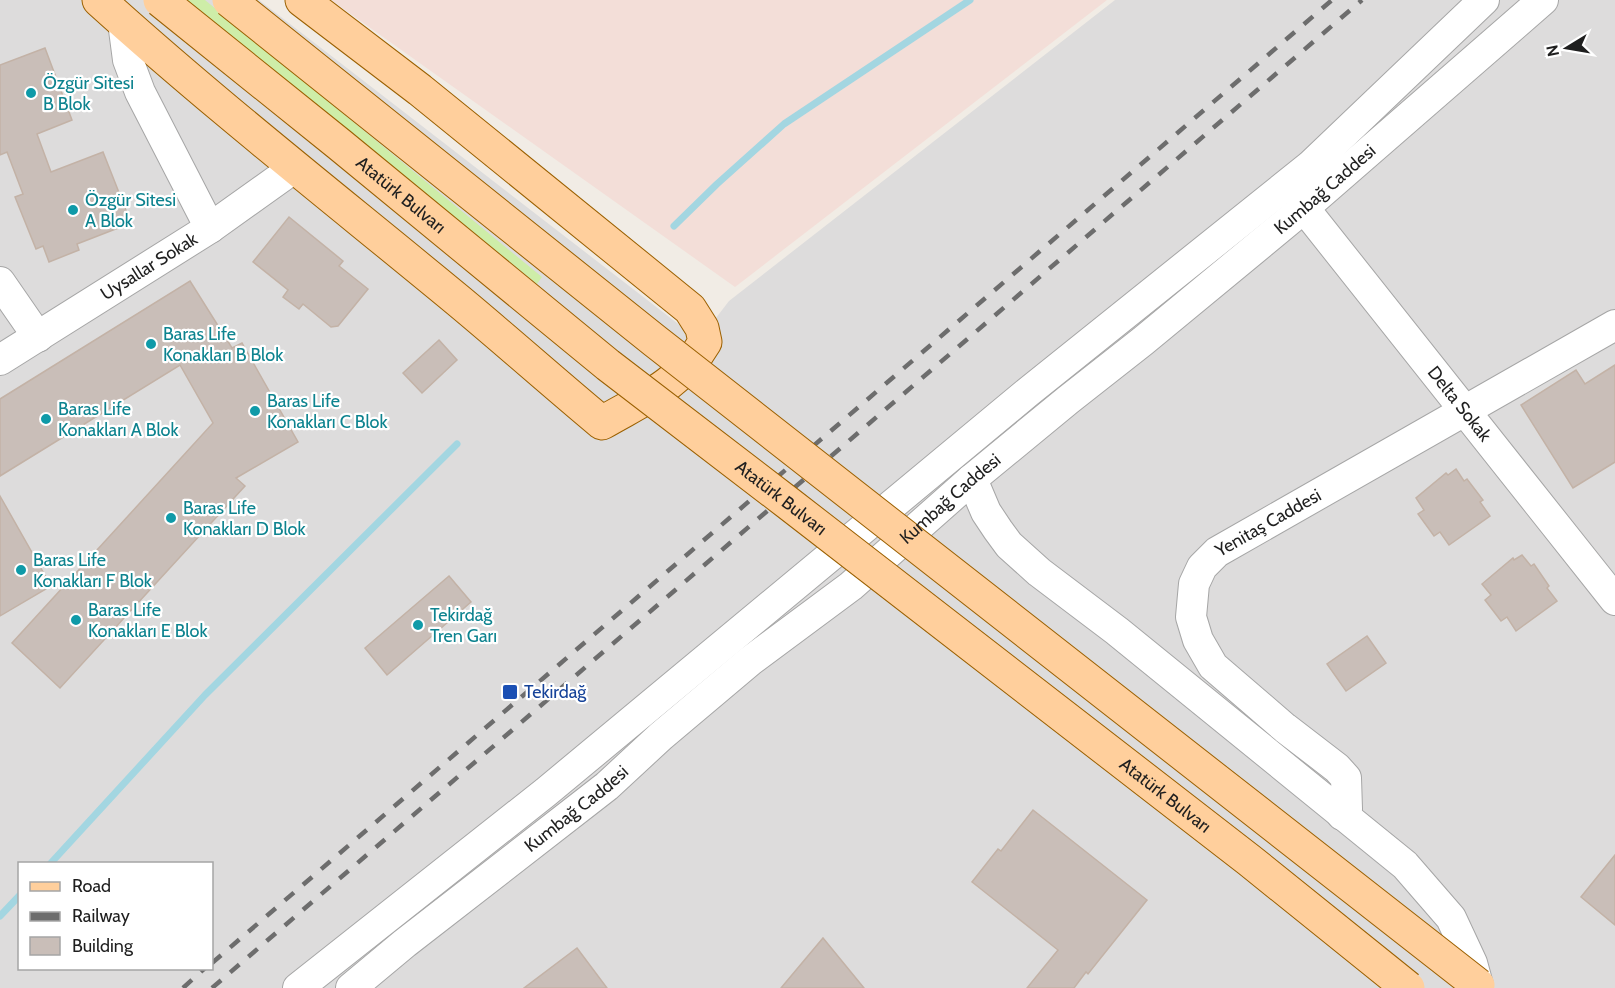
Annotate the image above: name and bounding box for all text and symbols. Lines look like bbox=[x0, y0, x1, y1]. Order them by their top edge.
north arrow bbox=[1537, 18, 1597, 78]
text: N bbox=[1542, 43, 1563, 58]
place label: Özgür Sitesi B Blok bbox=[43, 72, 134, 115]
marker: Özgür Sitesi B Blok bbox=[24, 86, 38, 100]
street label: Kumbağ Caddesi bbox=[1270, 140, 1380, 239]
street label: Atatürk Bulvarı bbox=[352, 152, 450, 238]
place label: Özgür Sitesi A Blok bbox=[85, 189, 176, 232]
marker: Özgür Sitesi A Blok bbox=[66, 203, 80, 217]
street label: Uysallar Sokak bbox=[97, 227, 202, 305]
place label: Baras Life Konakları B Blok bbox=[163, 323, 284, 366]
marker: Baras Life Konakları B Blok bbox=[144, 337, 158, 351]
street label: Delta Sokak bbox=[1423, 362, 1497, 447]
place label: Baras Life Konakları C Blok bbox=[267, 390, 389, 433]
place label: Baras Life Konakları A Blok bbox=[58, 398, 180, 441]
marker: Baras Life Konakları C Blok bbox=[248, 404, 262, 418]
marker: Baras Life Konakları A Blok bbox=[39, 412, 53, 426]
street label: Kumbağ Caddesi bbox=[895, 449, 1005, 549]
street label: Atatürk Bulvarı bbox=[731, 456, 831, 540]
street label: Yenitaş Caddesi bbox=[1210, 484, 1325, 562]
place label: Baras Life Konakları D Blok bbox=[183, 497, 307, 540]
marker: Baras Life Konakları D Blok bbox=[164, 511, 178, 525]
place label: Baras Life Konakları F Blok bbox=[33, 549, 153, 592]
marker: Baras Life Konakları F Blok bbox=[14, 563, 28, 577]
place label: Baras Life Konakları E Blok bbox=[88, 599, 208, 642]
place label: Tekirdağ Tren Garı bbox=[430, 604, 497, 647]
marker: Baras Life Konakları E Blok bbox=[69, 613, 83, 627]
marker: Tekirdağ Tren Garı bbox=[411, 618, 425, 632]
place label: Tekirdağ bbox=[524, 681, 587, 703]
marker: Tekirdağ bbox=[501, 683, 519, 701]
street label: Atatürk Bulvarı bbox=[1115, 753, 1215, 838]
street label: Kumbağ Caddesi bbox=[520, 761, 633, 857]
legend bbox=[18, 862, 213, 970]
text: Road bbox=[72, 875, 111, 897]
text: Railway bbox=[72, 905, 130, 927]
text: Building bbox=[72, 935, 134, 957]

